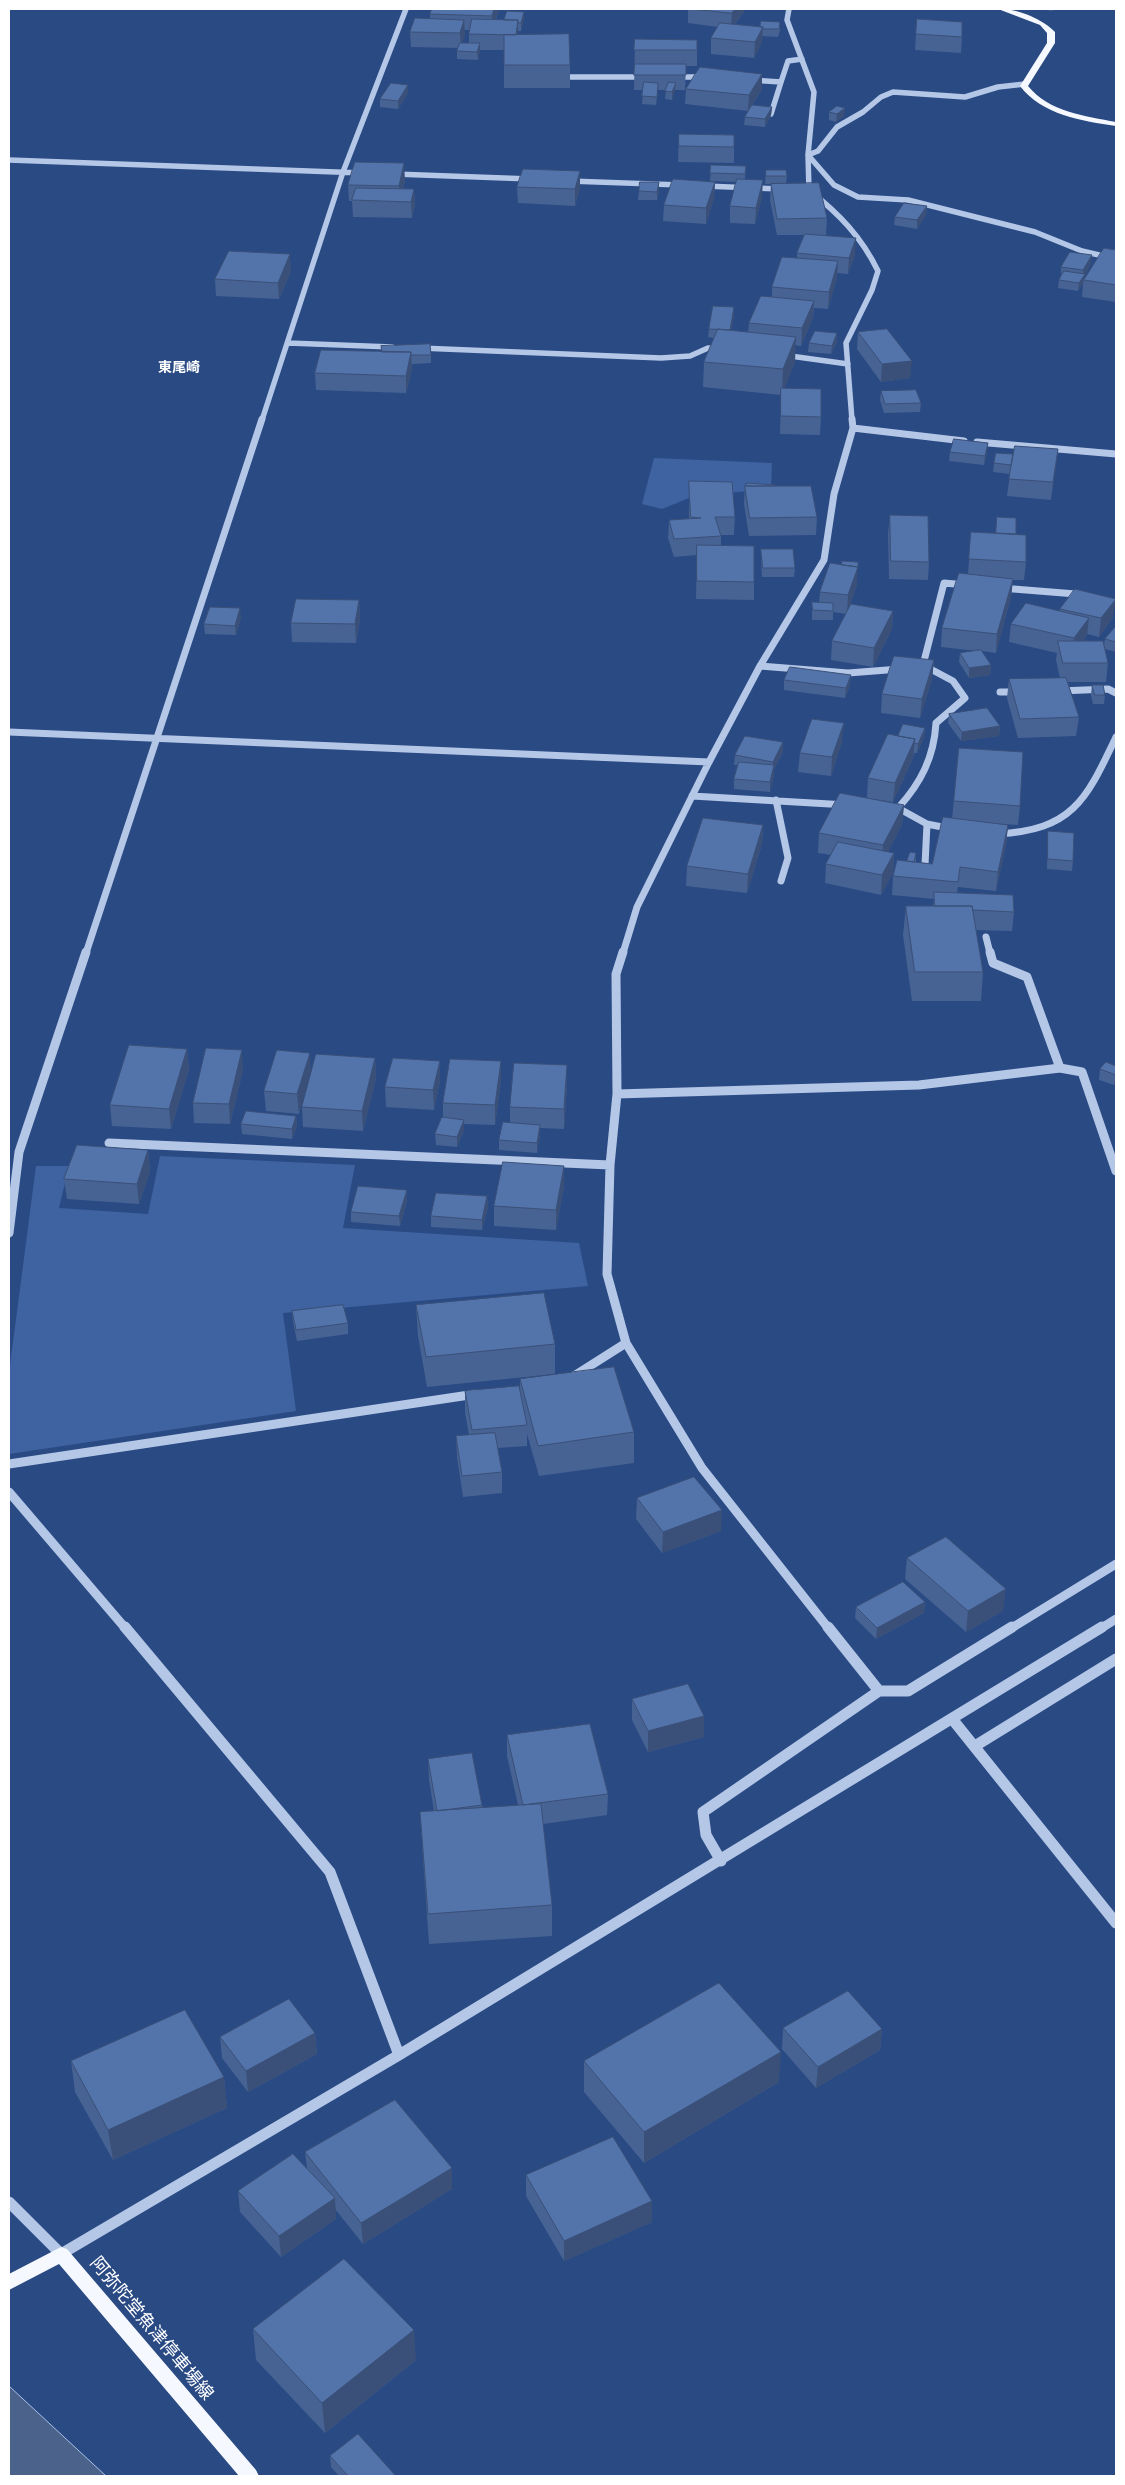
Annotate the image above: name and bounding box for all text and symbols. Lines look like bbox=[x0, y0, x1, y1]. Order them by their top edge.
district label: 東尾崎 bbox=[158, 360, 200, 376]
street label: 阿弥陀堂魚津停車場線 bbox=[85, 2253, 217, 2405]

